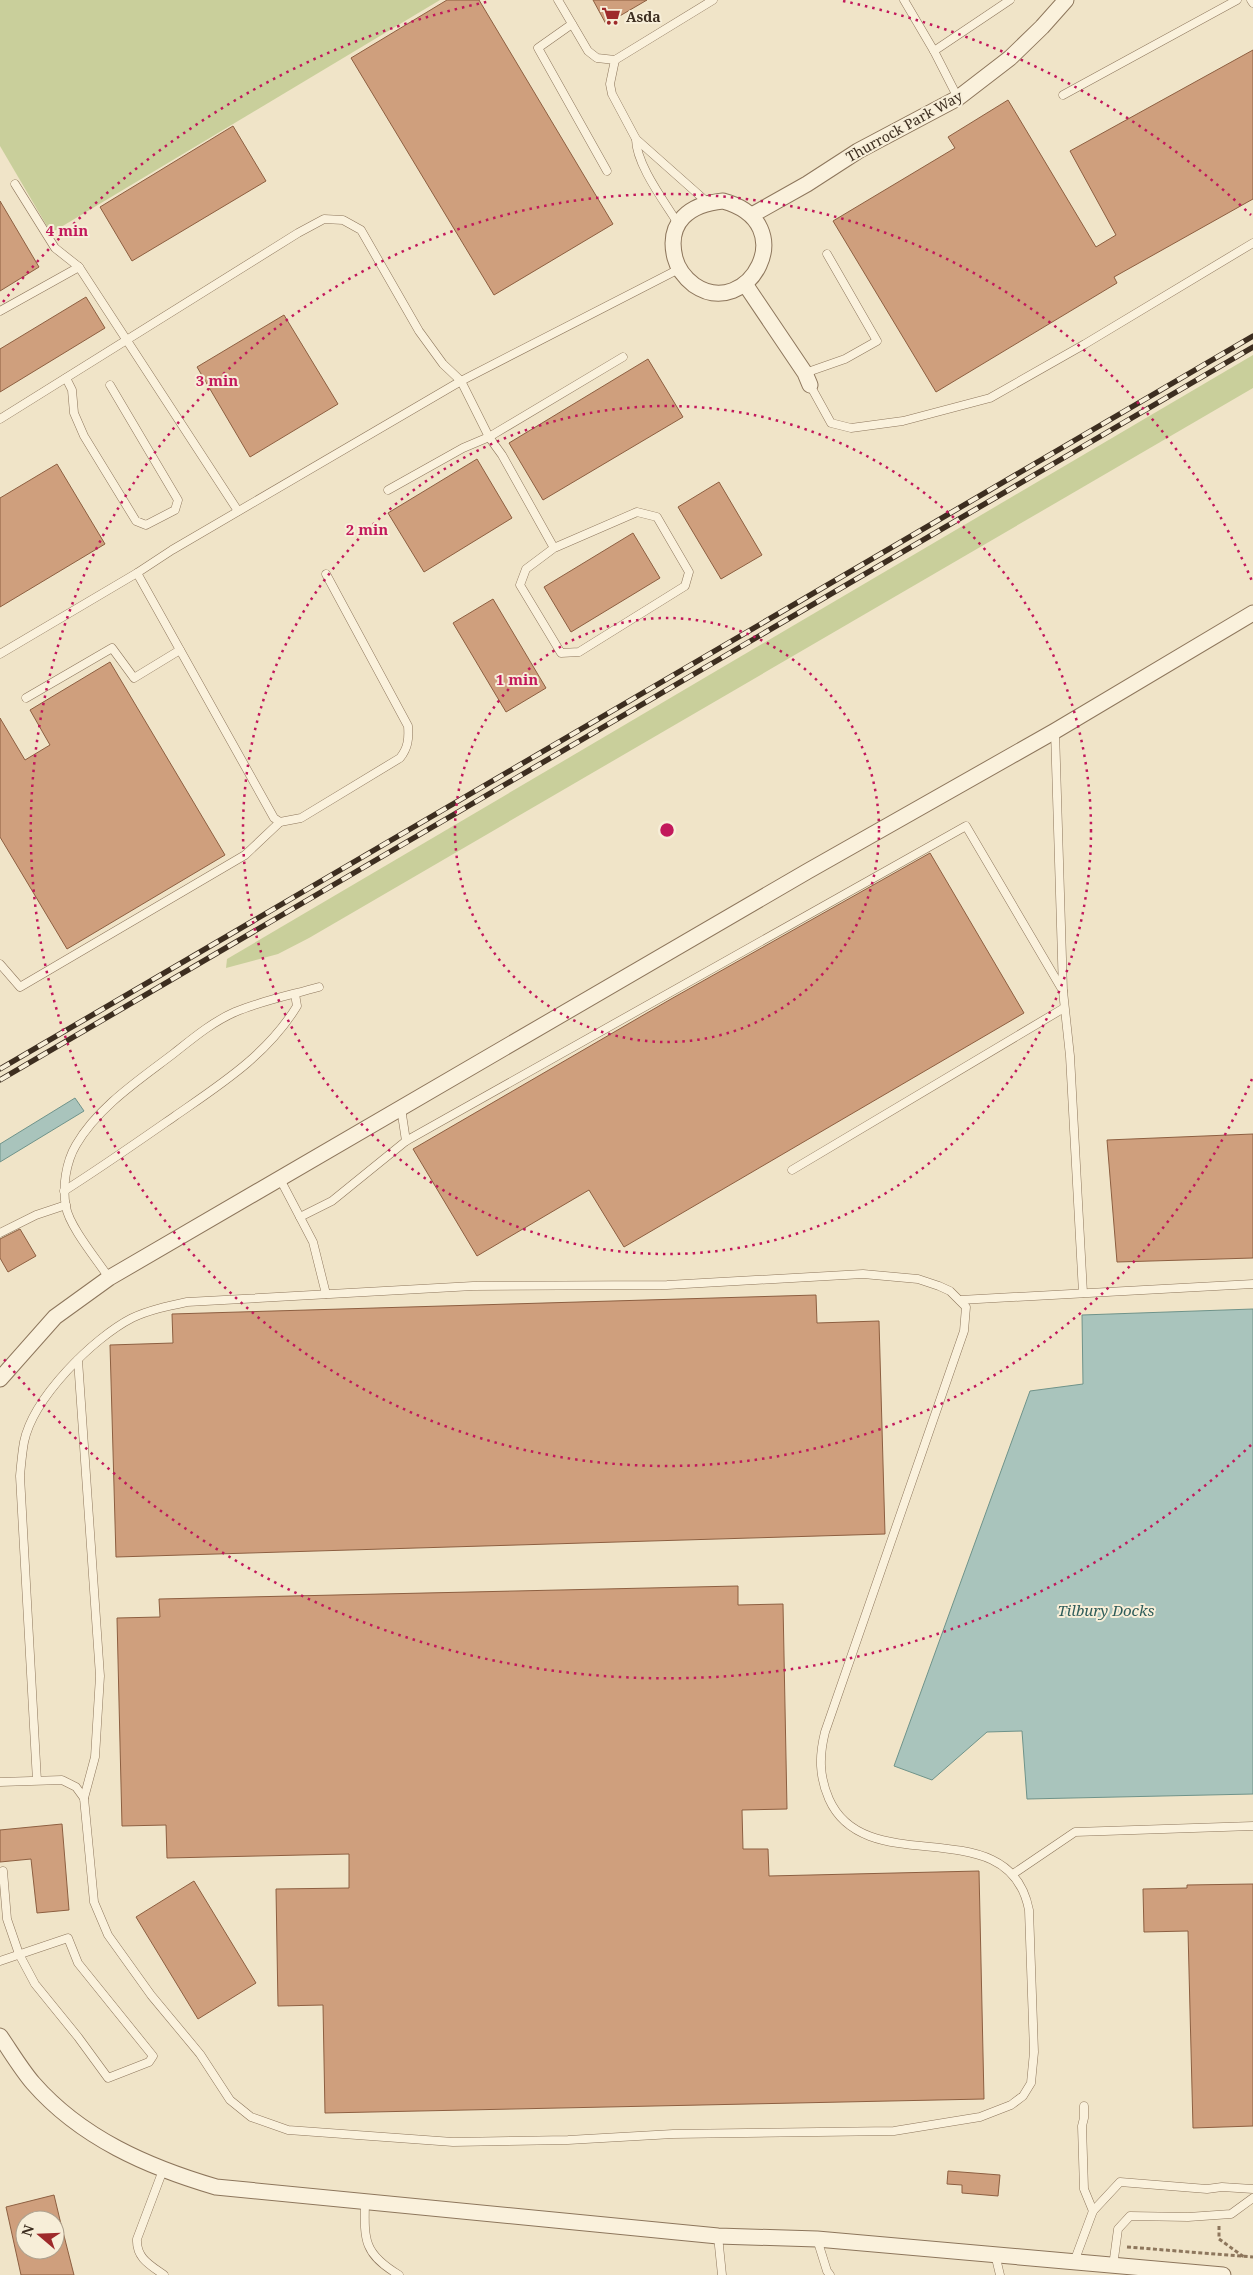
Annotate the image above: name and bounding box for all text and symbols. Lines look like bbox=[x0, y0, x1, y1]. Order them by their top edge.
supermarket icon: Asda bbox=[600, 5, 622, 27]
place label: Asda bbox=[626, 7, 661, 26]
street label: Thurrock Park Way bbox=[842, 86, 966, 166]
text: 4 min bbox=[46, 220, 88, 240]
text: 3 min bbox=[196, 370, 238, 390]
text: 2 min bbox=[346, 519, 388, 539]
text: 1 min bbox=[496, 669, 538, 689]
centre of rings bbox=[658, 821, 676, 839]
water label: Tilbury Docks bbox=[1058, 1600, 1154, 1620]
north arrow bbox=[15, 2210, 65, 2260]
text: N bbox=[16, 2222, 38, 2239]

